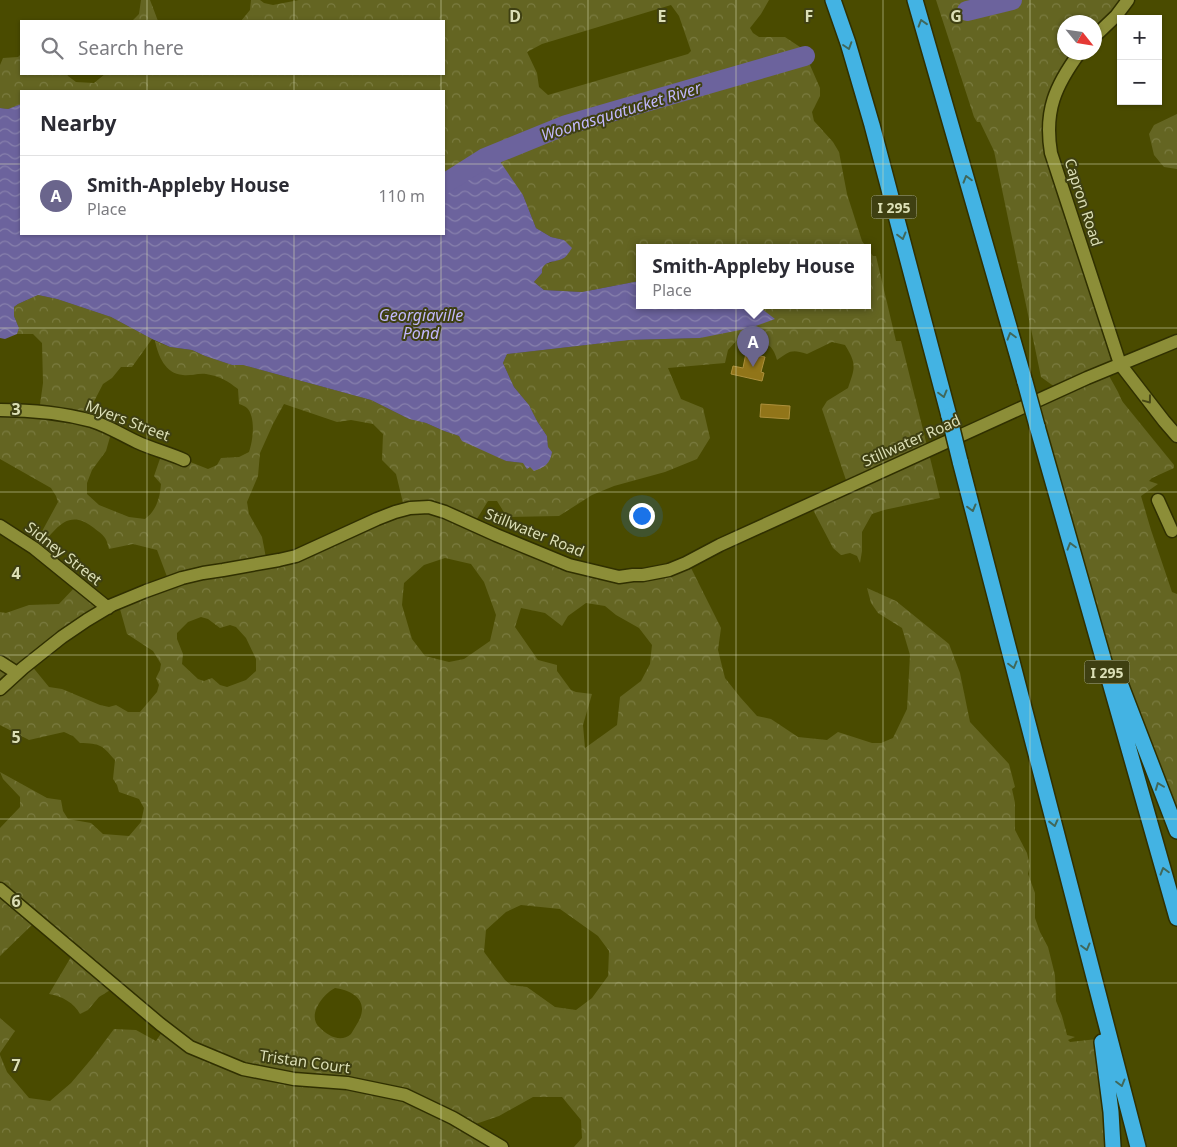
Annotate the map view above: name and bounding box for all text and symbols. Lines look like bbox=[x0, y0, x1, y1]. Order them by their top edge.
text: D bbox=[509, 5, 521, 27]
text: E bbox=[658, 5, 667, 27]
text: F bbox=[805, 5, 813, 27]
text: G bbox=[950, 5, 962, 27]
north arrow bbox=[1057, 15, 1102, 60]
map controls bbox=[1117, 15, 1162, 105]
button: + bbox=[1117, 15, 1162, 60]
one-way arrow bbox=[918, 19, 928, 28]
search box bbox=[20, 20, 445, 75]
icon: search bbox=[38, 34, 66, 62]
text: Search here bbox=[78, 35, 184, 61]
one-way arrow bbox=[843, 41, 853, 50]
button: − bbox=[1117, 60, 1162, 105]
water label: Woonasquatucket River bbox=[538, 76, 704, 146]
text: Nearby bbox=[40, 109, 116, 137]
street label: Capron Road bbox=[1060, 155, 1108, 249]
text: Smith-Appleby House bbox=[87, 172, 290, 198]
one-way arrow bbox=[962, 175, 973, 184]
text: A bbox=[50, 185, 62, 207]
text: 110 m bbox=[378, 185, 425, 207]
road number: I 295 bbox=[872, 196, 916, 218]
text: Place bbox=[87, 198, 127, 220]
one-way arrow bbox=[896, 232, 906, 240]
popup bbox=[636, 244, 871, 309]
text: Smith-Appleby House bbox=[652, 253, 855, 279]
text: Place bbox=[652, 279, 692, 301]
water label: Georgiaville Pond bbox=[379, 304, 463, 344]
pin: A bbox=[737, 326, 769, 367]
one-way arrow bbox=[1007, 332, 1017, 340]
one-way arrow bbox=[937, 389, 947, 397]
one-way arrow bbox=[1142, 394, 1151, 404]
street label: Myers Street bbox=[83, 395, 174, 445]
text: 3 bbox=[11, 398, 21, 420]
street label: Stillwater Road bbox=[859, 409, 963, 471]
street label: Stillwater Road bbox=[482, 503, 588, 561]
your location bbox=[629, 503, 655, 529]
one-way arrow bbox=[966, 504, 977, 513]
street label: Sidney Street bbox=[22, 517, 107, 590]
one-way arrow bbox=[1067, 542, 1077, 551]
text: 4 bbox=[11, 562, 21, 584]
road number: I 295 bbox=[1084, 660, 1130, 684]
one-way arrow bbox=[1007, 661, 1018, 670]
text: 5 bbox=[11, 726, 21, 748]
one-way arrow bbox=[1155, 782, 1165, 790]
one-way arrow bbox=[1048, 818, 1059, 827]
one-way arrow bbox=[1159, 867, 1169, 875]
text: 6 bbox=[11, 890, 21, 912]
one-way arrow bbox=[1080, 942, 1091, 951]
street label: Tristan Court bbox=[258, 1045, 352, 1077]
text: 7 bbox=[11, 1054, 21, 1076]
one-way arrow bbox=[1115, 1079, 1126, 1088]

